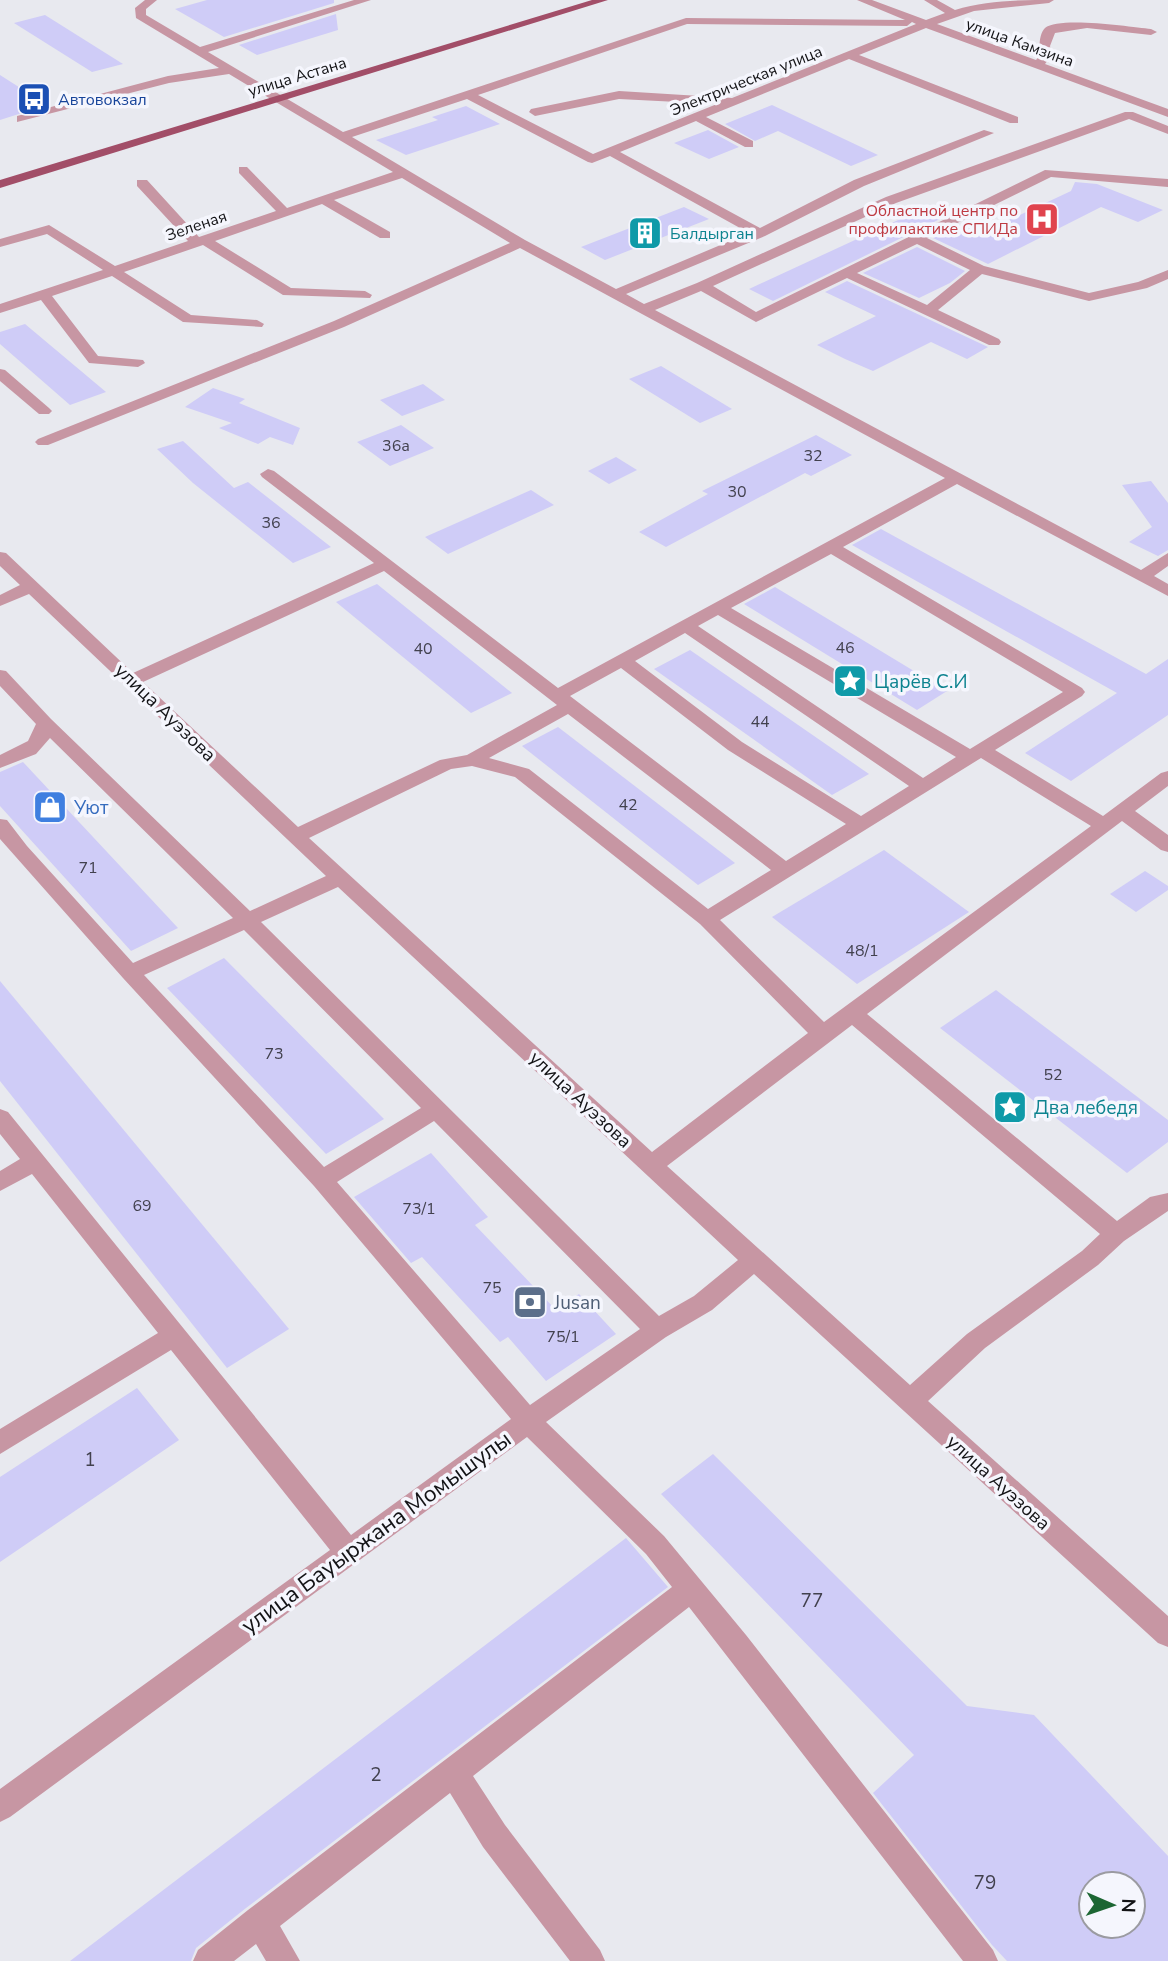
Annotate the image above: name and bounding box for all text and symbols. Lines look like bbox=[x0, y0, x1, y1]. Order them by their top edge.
street label: улица Камзина bbox=[963, 13, 1077, 73]
street label: Электрическая улица bbox=[667, 40, 826, 122]
street label: улица Астана bbox=[245, 52, 349, 102]
bus stop icon: Автовокзал bbox=[15, 80, 53, 118]
place label: Автовокзал bbox=[58, 89, 147, 111]
place label: Областной центр по профилактике СПИДа bbox=[848, 200, 1018, 240]
hospital icon: Областной центр по профилактике СПИДа bbox=[1023, 200, 1061, 238]
street label: Зеленая bbox=[163, 205, 230, 247]
building icon: Балдырган bbox=[626, 214, 664, 252]
place label: Балдырган bbox=[670, 223, 754, 245]
house number: 36а bbox=[382, 435, 410, 457]
house number: 32 bbox=[803, 445, 823, 467]
house number: 30 bbox=[727, 481, 747, 503]
house number: 36 bbox=[261, 512, 281, 534]
house number: 46 bbox=[835, 637, 855, 659]
house number: 40 bbox=[413, 638, 433, 660]
street label: улица Ауэзова bbox=[109, 658, 222, 768]
place icon: Царёв С.И bbox=[831, 662, 869, 700]
place label: Царёв С.И bbox=[874, 669, 967, 695]
house number: 44 bbox=[750, 711, 770, 733]
shop icon: Уют bbox=[31, 788, 69, 826]
house number: 42 bbox=[618, 794, 638, 816]
place label: Уют bbox=[73, 795, 109, 821]
house number: 71 bbox=[78, 857, 98, 879]
house number: 48/1 bbox=[845, 940, 879, 962]
house number: 73 bbox=[264, 1043, 284, 1065]
street label: улица Ауэзова bbox=[523, 1045, 637, 1154]
house number: 52 bbox=[1043, 1064, 1063, 1086]
place icon: Два лебедя bbox=[991, 1088, 1029, 1126]
place label: Два лебедя bbox=[1034, 1095, 1138, 1121]
house number: 69 bbox=[132, 1195, 152, 1217]
house number: 73/1 bbox=[402, 1198, 436, 1220]
house number: 75 bbox=[482, 1277, 502, 1299]
bank icon: Jusan bbox=[511, 1283, 549, 1321]
place label: Jusan bbox=[553, 1290, 601, 1316]
house number: 75/1 bbox=[546, 1326, 580, 1348]
street label: улица Бауыржана Момышулы bbox=[235, 1424, 518, 1641]
street label: улица Ауэзова bbox=[941, 1429, 1056, 1536]
house number: 1 bbox=[84, 1447, 96, 1473]
house number: 77 bbox=[801, 1588, 823, 1614]
house number: 2 bbox=[370, 1762, 382, 1788]
house number: 79 bbox=[974, 1870, 996, 1896]
north arrow bbox=[1077, 1870, 1147, 1940]
text: N bbox=[1115, 1898, 1141, 1913]

